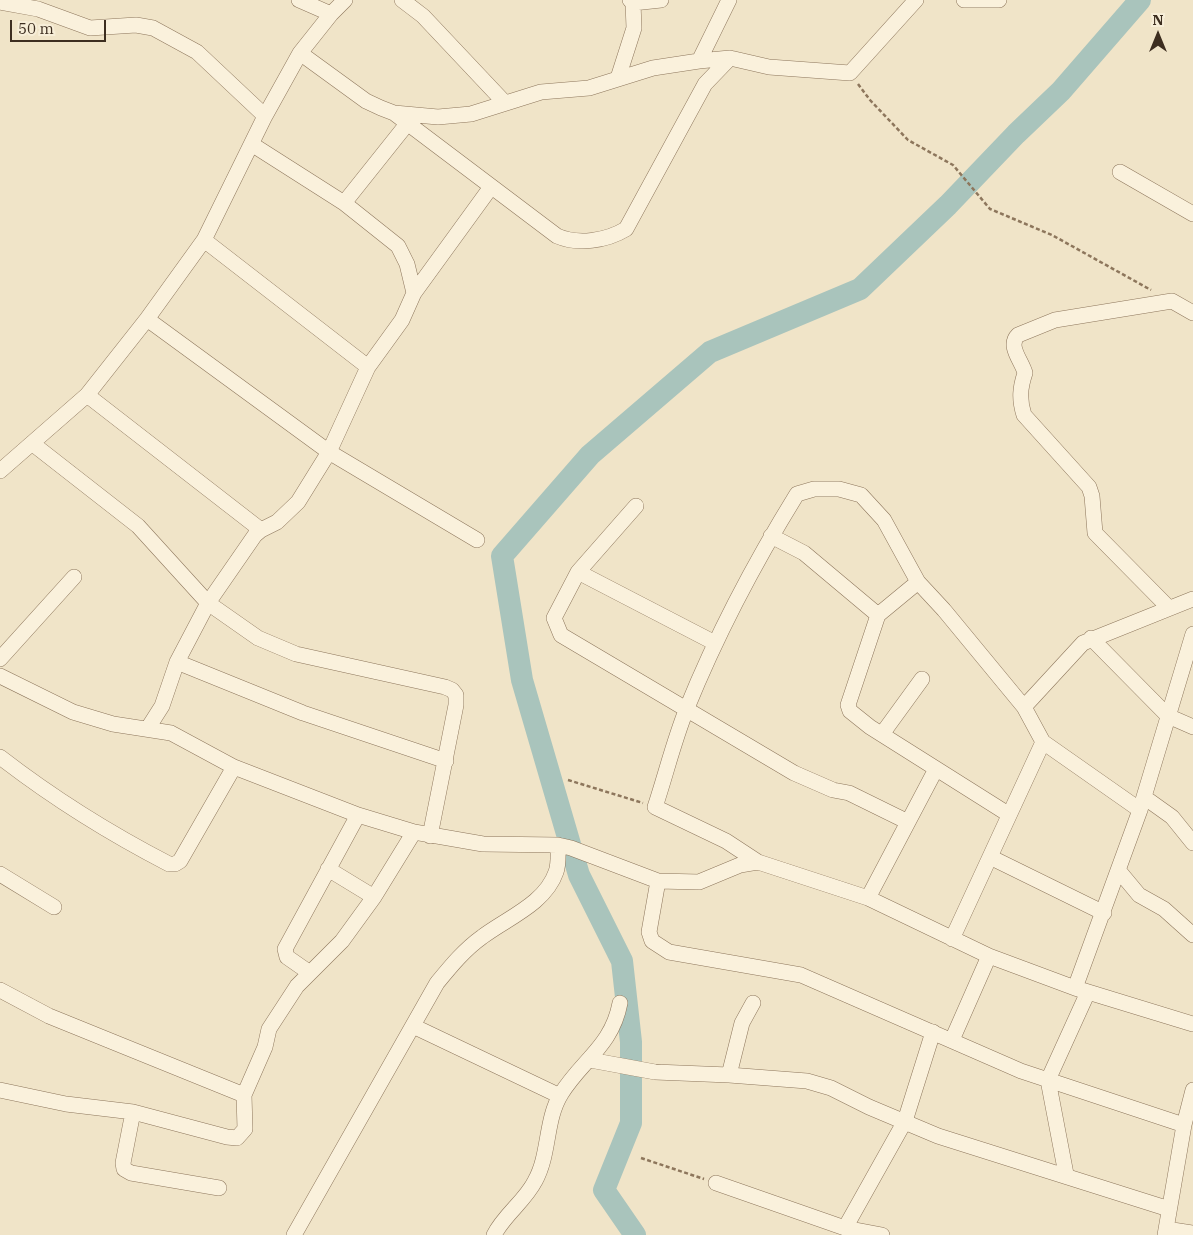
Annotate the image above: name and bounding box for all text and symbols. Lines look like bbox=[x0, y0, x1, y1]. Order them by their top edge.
scale bar bbox=[12, 10, 109, 42]
north arrow bbox=[1133, 10, 1183, 60]
text: N bbox=[1152, 11, 1164, 29]
text: 50 m bbox=[18, 19, 54, 38]

